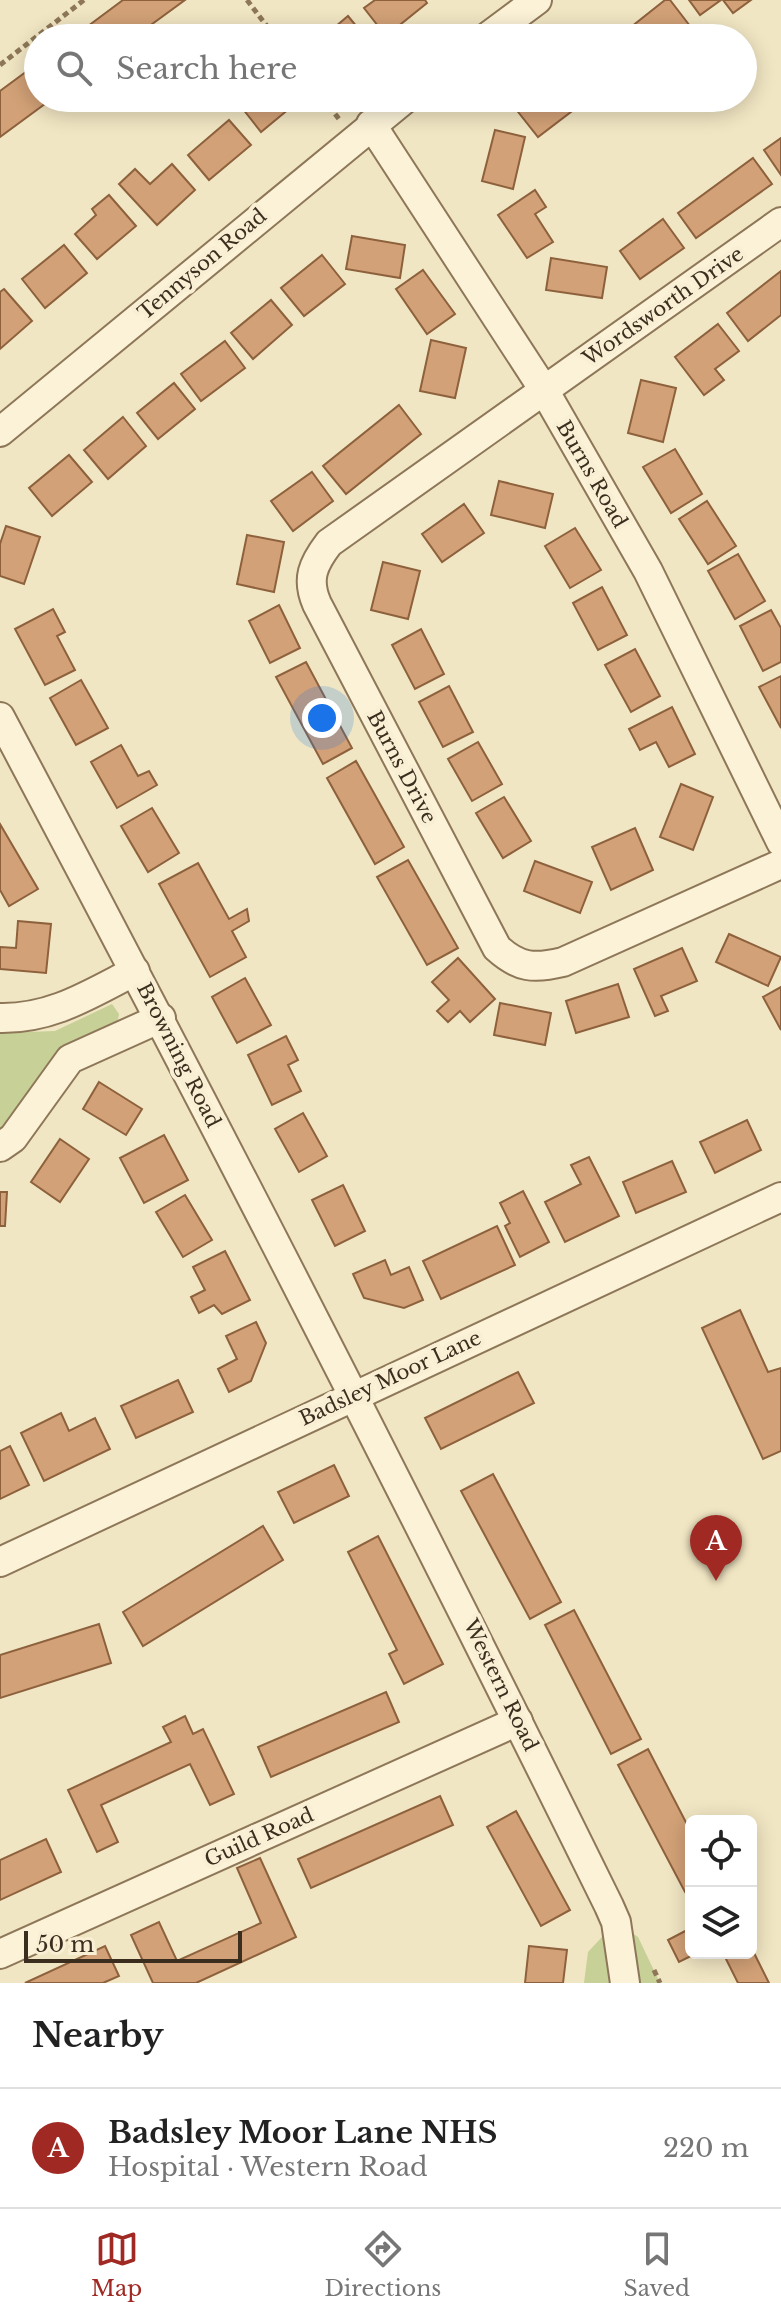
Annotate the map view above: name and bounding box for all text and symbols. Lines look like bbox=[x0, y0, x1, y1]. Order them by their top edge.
search box bbox=[24, 24, 757, 112]
icon: search bbox=[52, 46, 96, 90]
text: Search here bbox=[116, 50, 297, 87]
street label: Tennyson Road bbox=[133, 203, 271, 325]
street label: Wordsworth Drive bbox=[577, 242, 748, 371]
street label: Burns Road bbox=[552, 416, 632, 532]
your location bbox=[302, 698, 342, 738]
street label: Burns Drive bbox=[362, 707, 442, 827]
street label: Browning Road bbox=[132, 979, 226, 1131]
street label: Badsley Moor Lane bbox=[295, 1325, 485, 1431]
pin: A bbox=[690, 1515, 742, 1581]
street label: Western Road bbox=[458, 1614, 543, 1755]
street label: Guild Road bbox=[201, 1802, 317, 1872]
map controls bbox=[685, 1815, 757, 1959]
button: locate bbox=[685, 1815, 757, 1887]
button: layers bbox=[685, 1887, 757, 1959]
scale bar bbox=[24, 1927, 242, 1963]
text: 50 m bbox=[36, 1931, 94, 1958]
text: Nearby bbox=[32, 2014, 164, 2056]
text: Badsley Moor Lane NHS bbox=[108, 2114, 498, 2151]
text: A bbox=[47, 2132, 69, 2164]
text: 220 m bbox=[663, 2132, 749, 2164]
text: Hospital · Western Road bbox=[108, 2151, 428, 2183]
tab: Map bbox=[91, 2227, 142, 2302]
tab: Directions bbox=[324, 2227, 441, 2302]
tab: Saved bbox=[624, 2227, 690, 2302]

